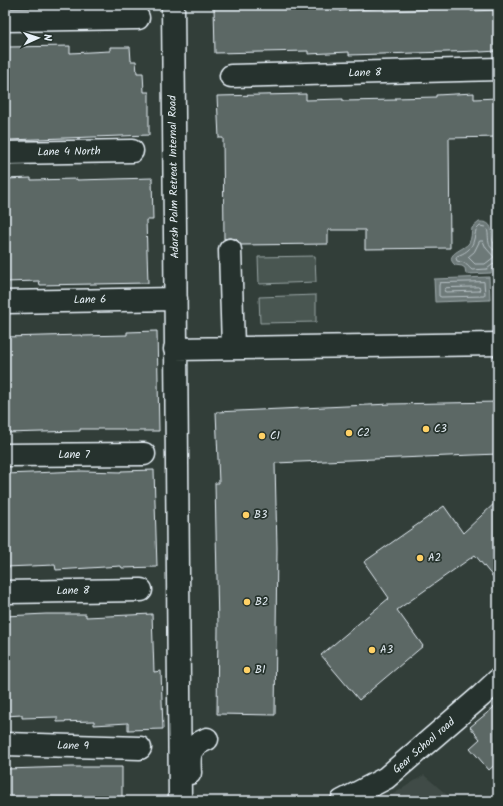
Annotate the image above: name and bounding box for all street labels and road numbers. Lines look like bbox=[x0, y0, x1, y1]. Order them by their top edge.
street label: Lane 8 bbox=[348, 63, 382, 83]
street label: Adarsh Palm Retreat Internal Road bbox=[164, 95, 184, 259]
street label: Lane 4 North bbox=[37, 142, 101, 162]
street label: Lane 6 bbox=[74, 291, 106, 309]
street label: Lane 7 bbox=[58, 446, 91, 464]
street label: Lane 8 bbox=[56, 582, 90, 600]
street label: Gear School road bbox=[389, 713, 460, 778]
street label: Lane 9 bbox=[57, 737, 90, 755]

